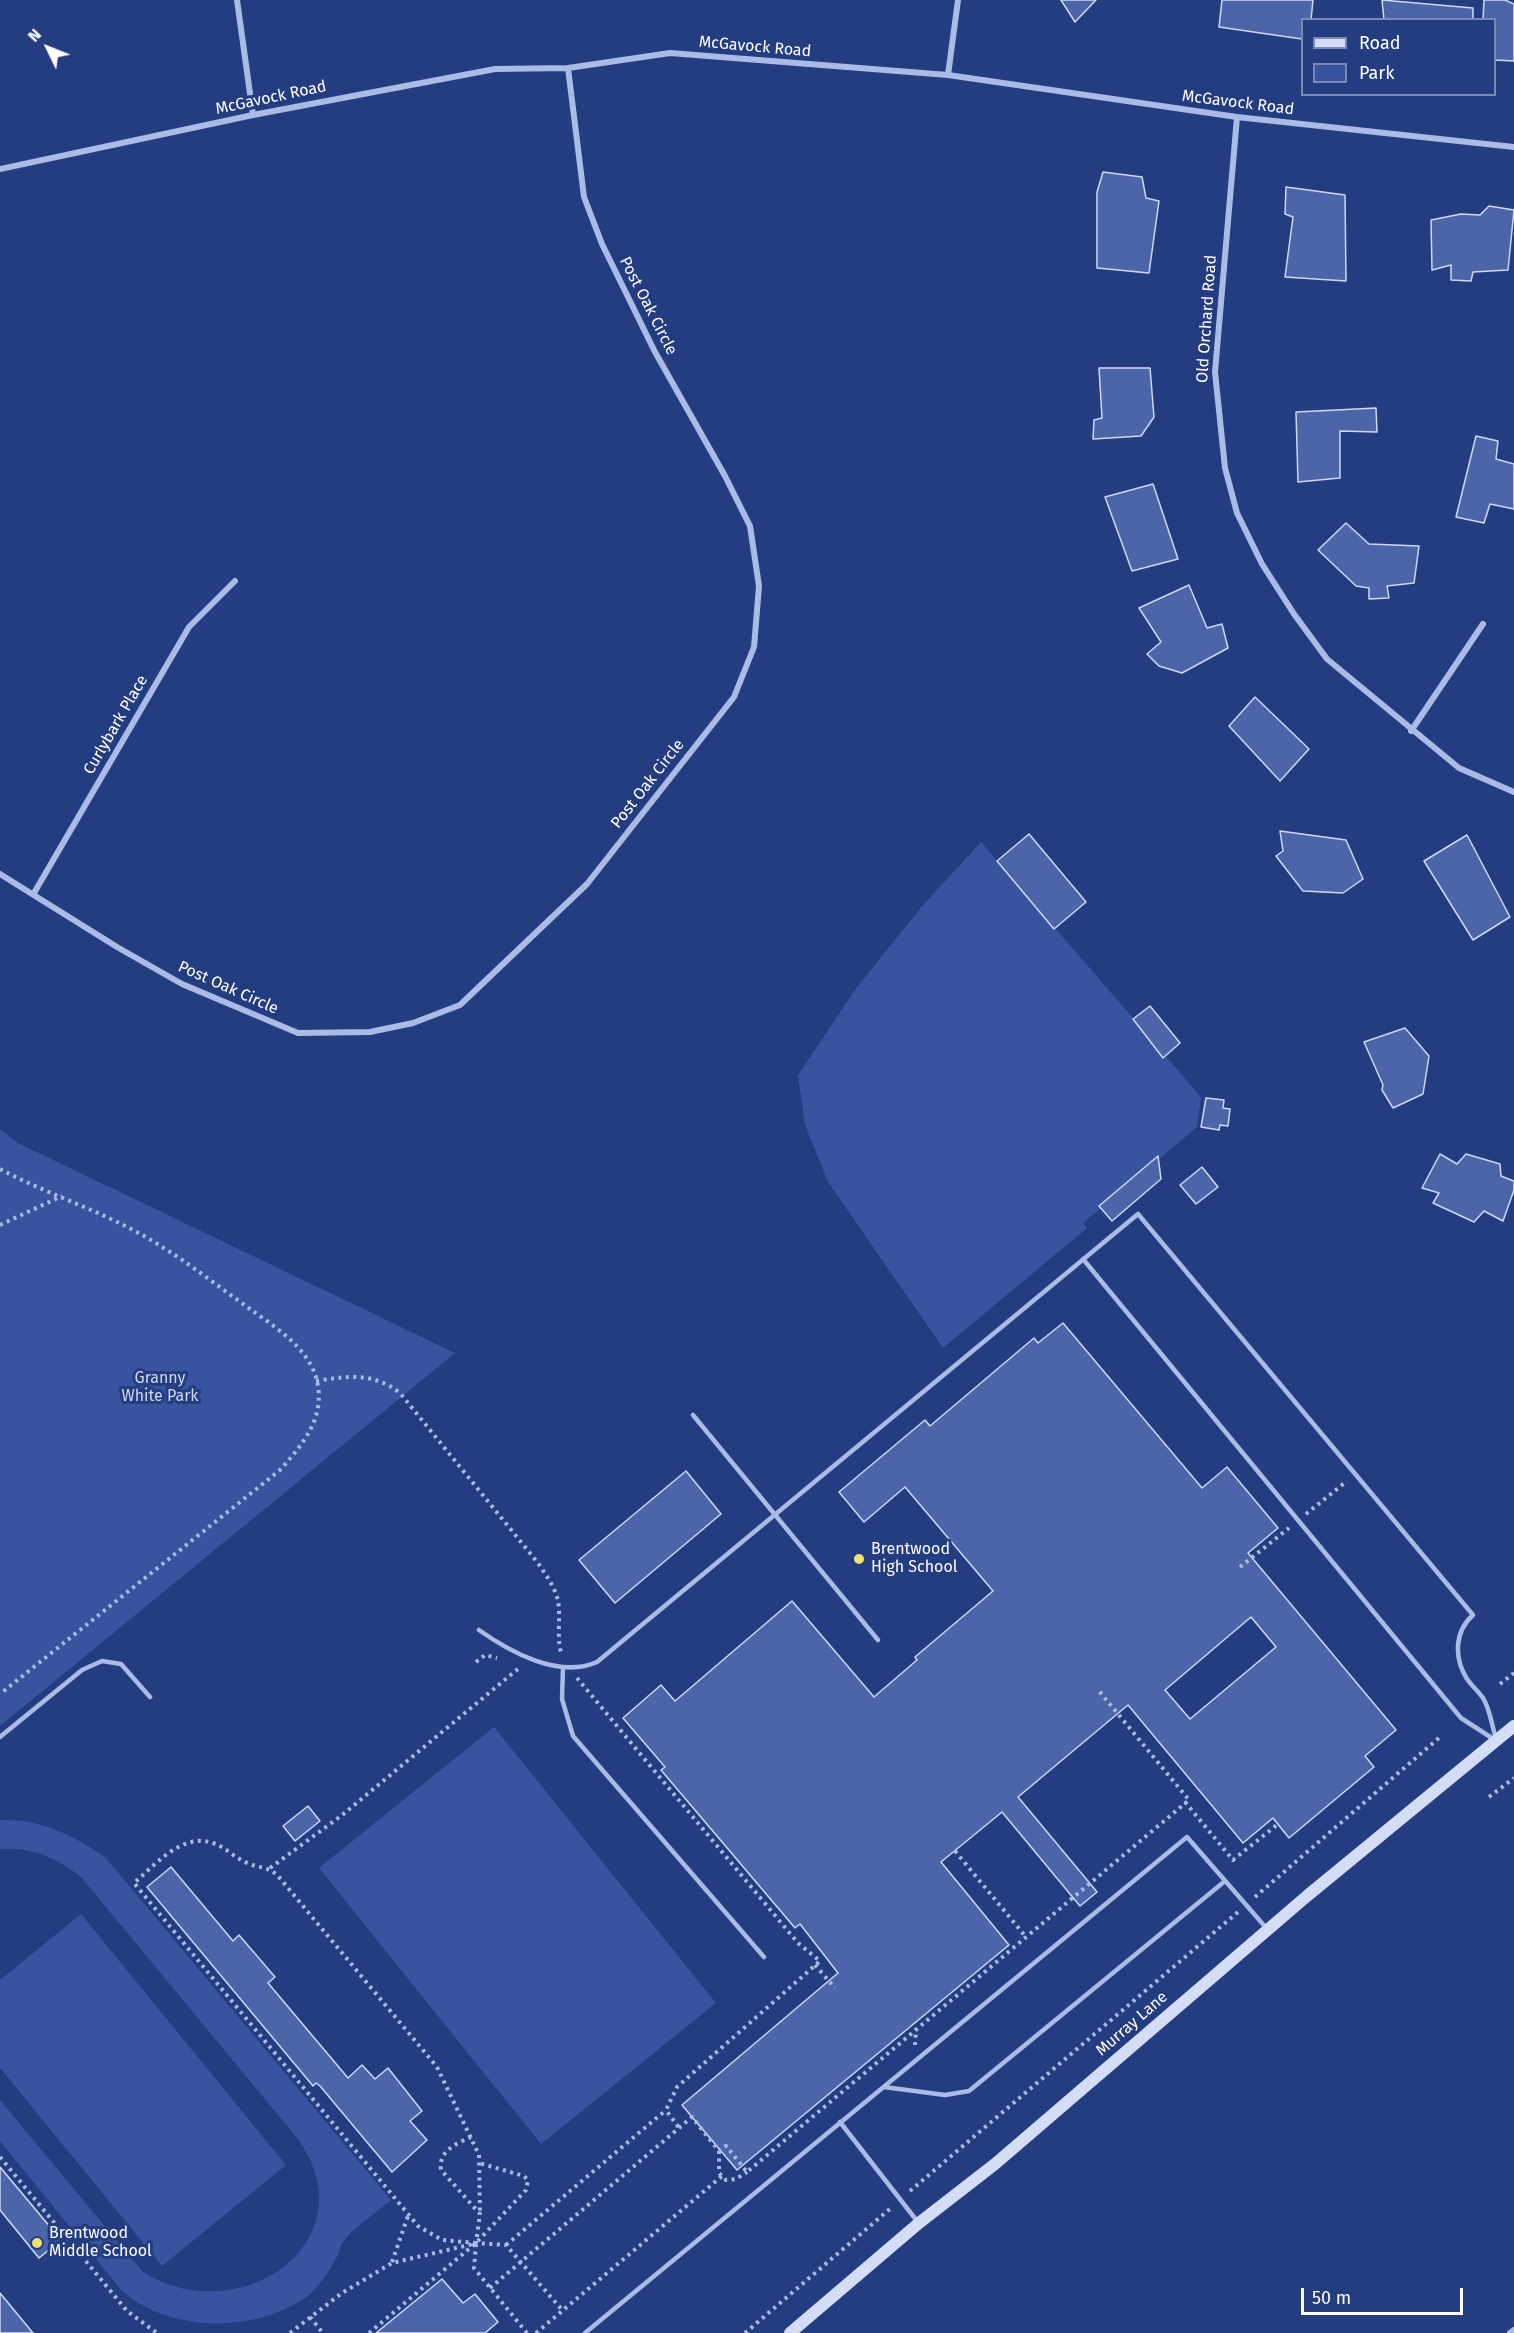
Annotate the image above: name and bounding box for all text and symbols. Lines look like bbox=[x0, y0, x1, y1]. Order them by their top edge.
north arrow bbox=[18, 18, 78, 78]
legend bbox=[1301, 18, 1496, 96]
text: N bbox=[24, 25, 45, 46]
text: Road bbox=[1359, 32, 1401, 54]
street label: McGavock Road bbox=[698, 33, 812, 61]
text: Park bbox=[1359, 62, 1394, 84]
street label: McGavock Road bbox=[214, 77, 328, 119]
street label: McGavock Road bbox=[1181, 87, 1295, 119]
street label: Post Oak Circle bbox=[615, 254, 681, 358]
street label: Old Orchard Road bbox=[1193, 254, 1221, 384]
street label: Curlybark Place bbox=[80, 672, 152, 778]
street label: Post Oak Circle bbox=[607, 736, 689, 832]
street label: Post Oak Circle bbox=[175, 957, 281, 1019]
park label: Granny White Park bbox=[121, 1369, 199, 1407]
place label: Brentwood High School bbox=[871, 1540, 957, 1578]
marker: Brentwood High School bbox=[852, 1552, 866, 1566]
street label: Murray Lane bbox=[1092, 1988, 1172, 2060]
place label: Brentwood Middle School bbox=[49, 2224, 152, 2262]
marker: Brentwood Middle School bbox=[30, 2236, 44, 2250]
scale bar bbox=[1304, 2276, 1466, 2314]
text: 50 m bbox=[1312, 2287, 1351, 2309]

